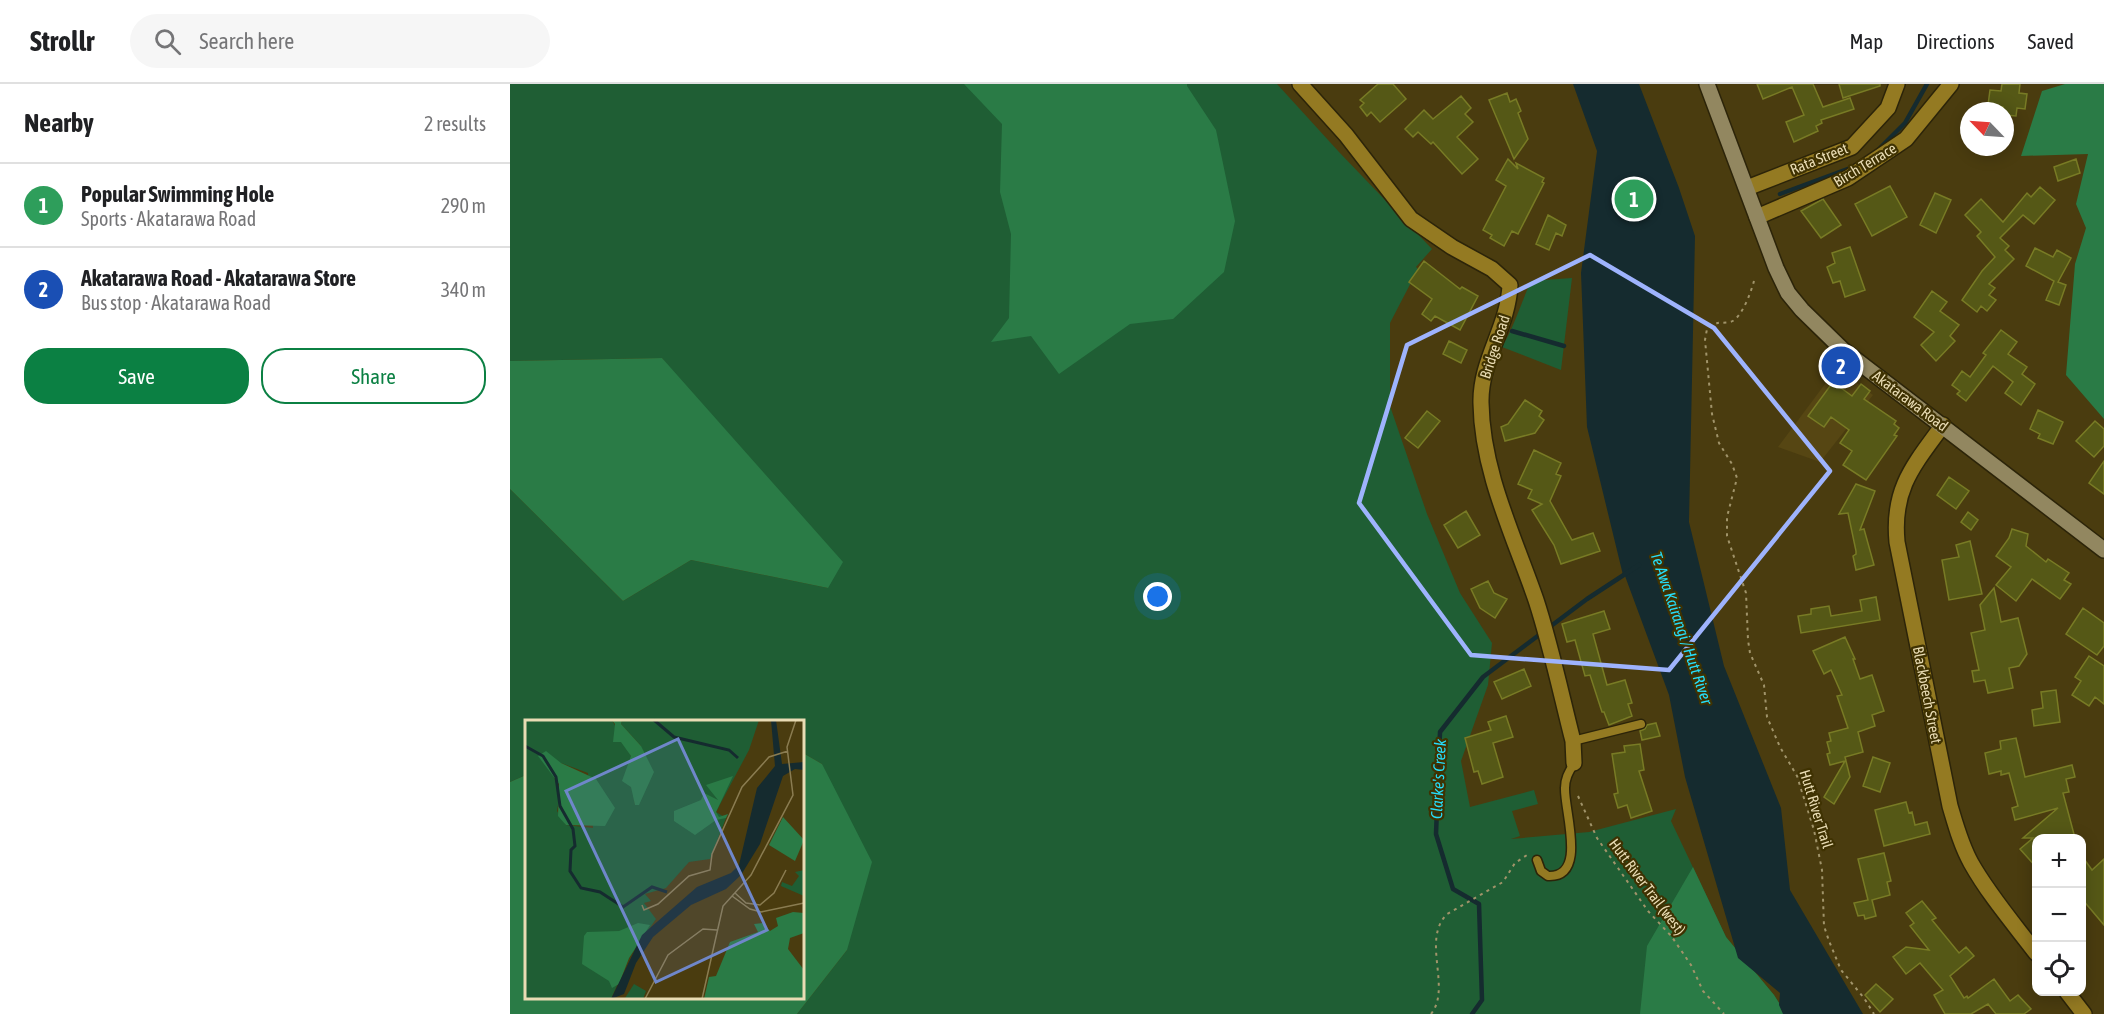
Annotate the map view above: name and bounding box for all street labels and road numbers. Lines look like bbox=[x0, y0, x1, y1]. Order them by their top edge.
street label: Rata Street bbox=[1787, 139, 1850, 178]
street label: Birch Terrace bbox=[1830, 139, 1899, 190]
street label: Bridge Road bbox=[1476, 313, 1513, 381]
street label: Akatarawa Road bbox=[1869, 367, 1951, 434]
street label: Blackbeech Street bbox=[1910, 645, 1945, 745]
street label: Hutt River Trail bbox=[1796, 768, 1836, 850]
street label: Hutt River Trail (west) bbox=[1606, 835, 1689, 938]

